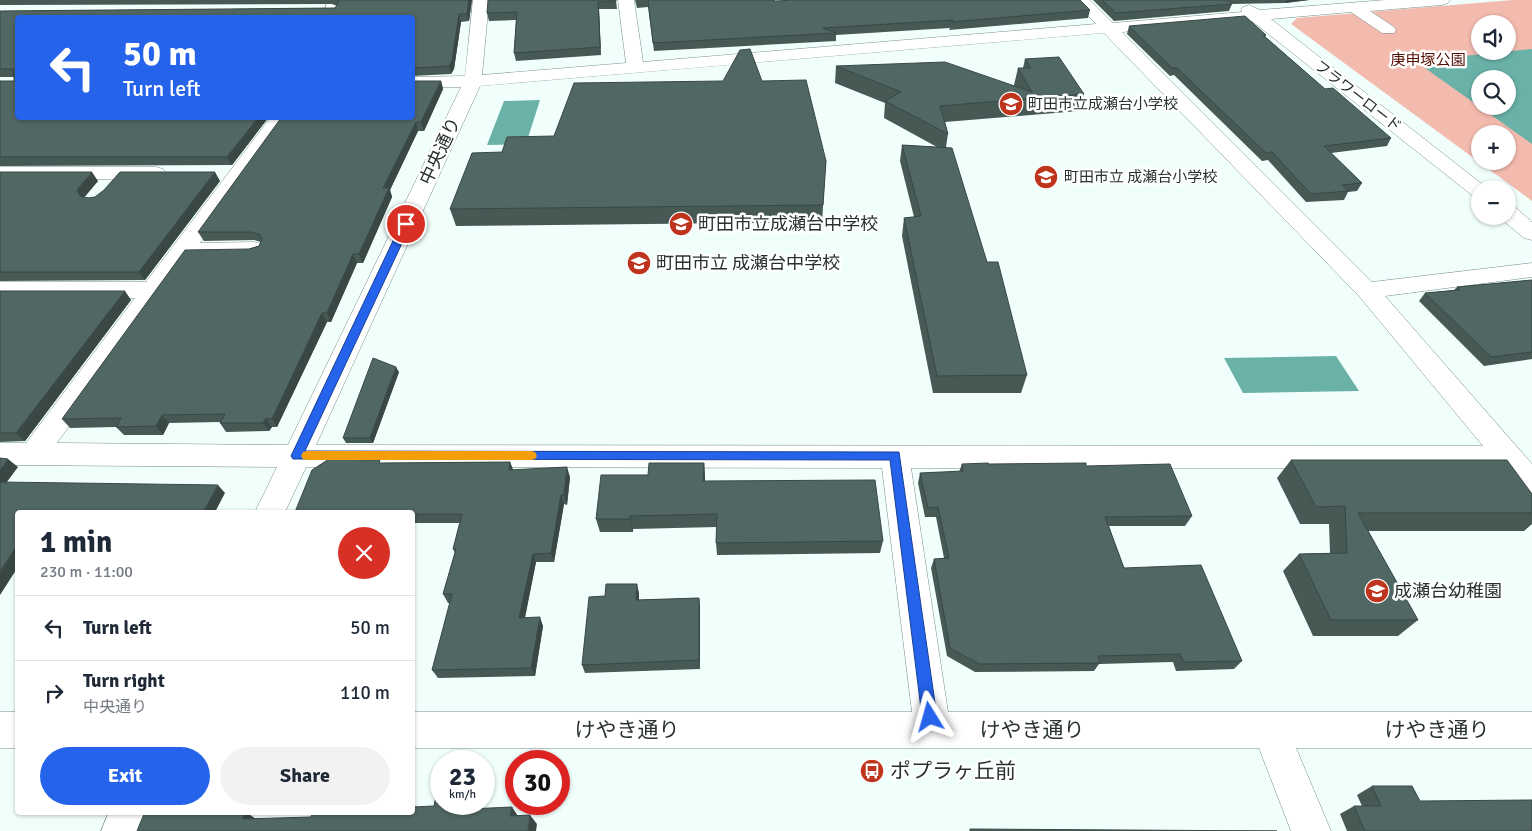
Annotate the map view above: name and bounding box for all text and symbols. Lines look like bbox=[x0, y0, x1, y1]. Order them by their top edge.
map controls bbox=[1471, 15, 1516, 225]
button: sound bbox=[1471, 15, 1516, 60]
text: 50 m bbox=[123, 32, 197, 75]
icon: left bbox=[40, 35, 105, 100]
park label: 庚申塚公園 bbox=[1390, 51, 1466, 69]
street label: フラワーロード bbox=[1311, 57, 1405, 135]
button: search bbox=[1471, 70, 1516, 115]
text: Turn left bbox=[123, 75, 201, 102]
school or university icon: 町田市立成瀬台小学校 bbox=[998, 91, 1024, 117]
place label: 町田市立成瀬台小学校 bbox=[1028, 95, 1178, 113]
street label: 中央通り bbox=[415, 114, 465, 188]
button: + bbox=[1471, 125, 1516, 170]
school or university icon: 町田市立 成瀬台小学校 bbox=[1033, 164, 1059, 190]
place label: 町田市立 成瀬台小学校 bbox=[1064, 168, 1217, 186]
button: − bbox=[1471, 180, 1516, 225]
pin bbox=[385, 203, 427, 245]
icon: arrive bbox=[392, 210, 420, 238]
school or university icon: 町田市立成瀬台中学校 bbox=[668, 211, 694, 237]
place label: 町田市立成瀬台中学校 bbox=[698, 213, 878, 235]
school or university icon: 町田市立 成瀬台中学校 bbox=[626, 250, 652, 276]
place label: 町田市立 成瀬台中学校 bbox=[656, 252, 840, 274]
text: 1 min bbox=[40, 524, 112, 561]
button: close bbox=[338, 527, 390, 579]
text: 230 m · 11:00 bbox=[40, 562, 133, 582]
school or university icon: 成瀬台幼稚園 bbox=[1364, 578, 1390, 604]
place label: 成瀬台幼稚園 bbox=[1394, 580, 1502, 602]
icon: left bbox=[40, 614, 68, 642]
text: Turn left bbox=[83, 616, 152, 640]
text: 50 m bbox=[350, 616, 390, 640]
text: Turn right bbox=[83, 669, 165, 693]
icon: right bbox=[40, 679, 68, 707]
text: 110 m bbox=[340, 681, 390, 705]
position arrow bbox=[903, 690, 955, 742]
text: 中央通り bbox=[83, 697, 147, 717]
street label: けやき通り bbox=[575, 717, 680, 743]
street label: けやき通り bbox=[980, 717, 1085, 743]
street label: けやき通り bbox=[1385, 717, 1490, 743]
button: Exit bbox=[40, 747, 210, 805]
button: Share bbox=[220, 747, 390, 805]
speed limit sign: 30 bbox=[505, 750, 570, 815]
bus stop icon: ポプラヶ丘前 bbox=[859, 758, 885, 784]
place label: ポプラヶ丘前 bbox=[890, 758, 1016, 784]
text: 23 bbox=[449, 761, 476, 792]
text: km/h bbox=[449, 787, 476, 802]

